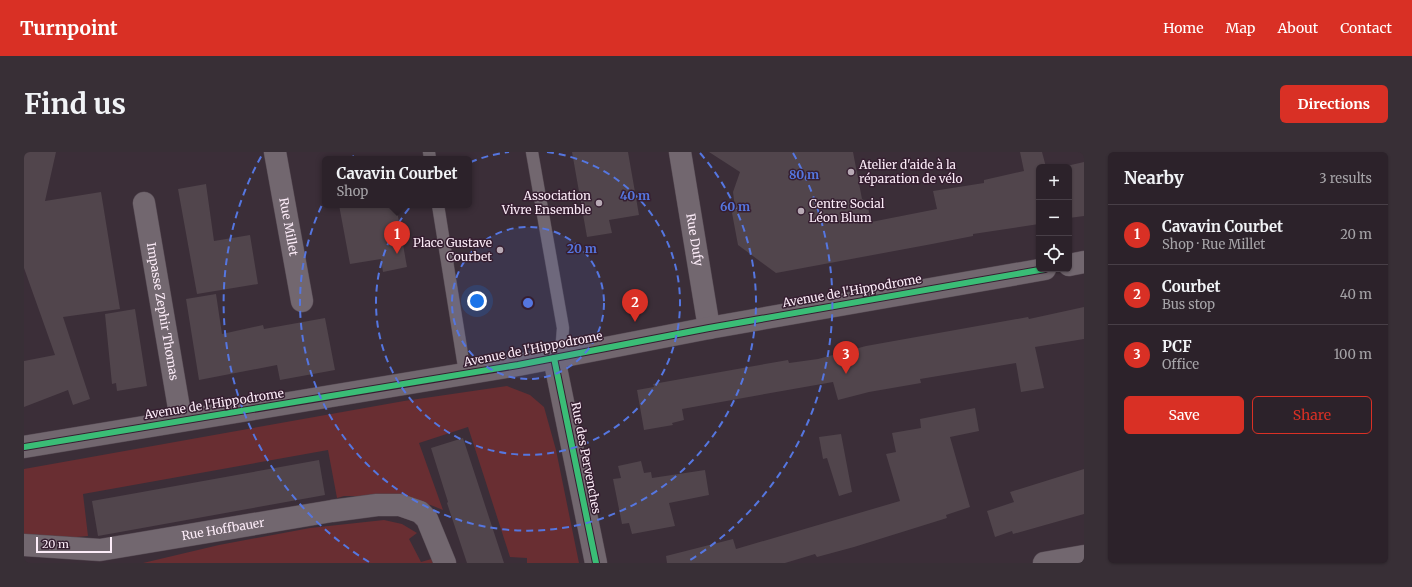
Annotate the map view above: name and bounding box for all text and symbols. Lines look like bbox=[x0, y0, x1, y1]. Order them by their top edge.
text: Turnpoint bbox=[20, 16, 118, 40]
text: Home bbox=[1163, 19, 1204, 37]
text: Map bbox=[1226, 19, 1255, 37]
text: About bbox=[1277, 19, 1318, 37]
text: Contact bbox=[1340, 19, 1392, 37]
button: Directions bbox=[1280, 85, 1388, 123]
text: Find us bbox=[24, 86, 126, 122]
popup bbox=[322, 156, 472, 208]
place label: Atelier d'aide à la réparation de vélo bbox=[858, 157, 962, 186]
text: Cavavin Courbet bbox=[336, 164, 458, 183]
map controls bbox=[1036, 164, 1072, 272]
button: + bbox=[1036, 164, 1072, 200]
text: 80 m bbox=[789, 167, 819, 182]
marker: Atelier d'aide à la réparation de vélo bbox=[846, 167, 856, 177]
text: Nearby bbox=[1124, 167, 1184, 189]
text: 3 results bbox=[1319, 170, 1372, 187]
text: Shop bbox=[336, 183, 368, 200]
place label: Association Vivre Ensemble bbox=[501, 188, 591, 217]
text: 40 m bbox=[620, 188, 650, 203]
street label: Rue Millet bbox=[276, 196, 302, 257]
place label: Centre Social Léon Blum bbox=[809, 196, 885, 225]
marker: Association Vivre Ensemble bbox=[594, 198, 604, 208]
text: 60 m bbox=[720, 199, 750, 214]
button: − bbox=[1036, 200, 1072, 236]
marker: Centre Social Léon Blum bbox=[796, 206, 806, 216]
street label: Rue Dufy bbox=[683, 212, 707, 267]
text: Cavavin Courbet bbox=[1162, 217, 1283, 236]
pin: 1 bbox=[384, 221, 410, 254]
text: 1 bbox=[1134, 226, 1140, 243]
text: 20 m bbox=[1340, 226, 1372, 243]
place label: Place Gustave Courbet bbox=[413, 235, 492, 264]
button: locate bbox=[1036, 236, 1072, 272]
text: Shop · Rue Millet bbox=[1162, 236, 1265, 253]
street label: Impasse Zephir Thomas bbox=[144, 241, 182, 382]
text: 20 m bbox=[567, 241, 597, 256]
marker: Place Gustave Courbet bbox=[495, 245, 505, 255]
street label: Avenue de l'Hippodrome bbox=[780, 271, 923, 310]
text: Courbet bbox=[1162, 277, 1221, 296]
text: 2 bbox=[1133, 286, 1141, 303]
text: 40 m bbox=[1340, 286, 1372, 303]
pin: 2 bbox=[622, 289, 648, 322]
your location bbox=[467, 291, 487, 311]
centre of rings bbox=[521, 296, 535, 310]
text: Bus stop bbox=[1162, 296, 1215, 313]
street label: Avenue de l'Hippodrome bbox=[461, 328, 604, 370]
text: PCF bbox=[1162, 337, 1192, 356]
pin: 3 bbox=[833, 341, 859, 374]
text: 3 bbox=[1133, 346, 1141, 363]
text: 100 m bbox=[1334, 346, 1372, 363]
text: Office bbox=[1162, 356, 1199, 373]
street label: Avenue de l'Hippodrome bbox=[142, 385, 285, 422]
button: Save bbox=[1124, 396, 1244, 434]
button: Share bbox=[1252, 396, 1372, 434]
street label: Rue des Pervenches bbox=[568, 401, 605, 515]
street label: Rue Hoffbauer bbox=[180, 514, 266, 543]
scale bar bbox=[36, 535, 112, 554]
text: 20 m bbox=[42, 537, 69, 551]

